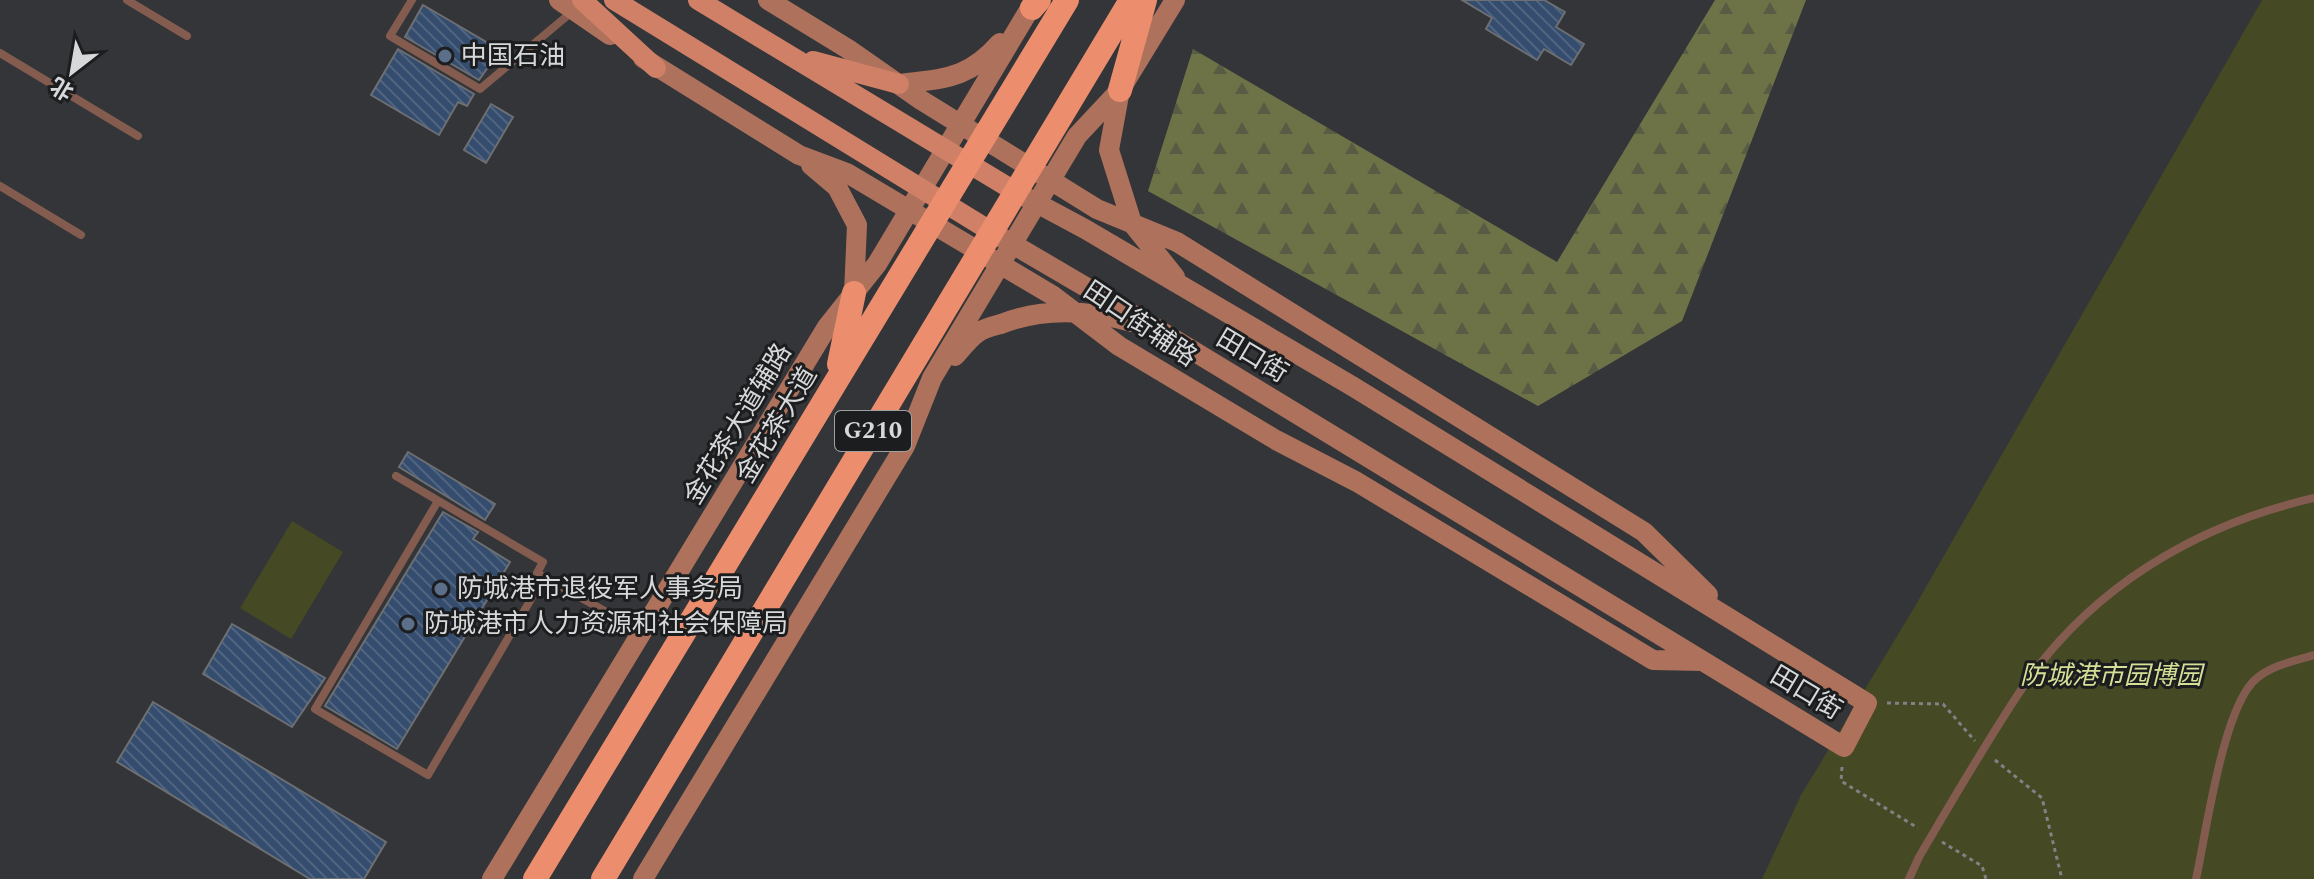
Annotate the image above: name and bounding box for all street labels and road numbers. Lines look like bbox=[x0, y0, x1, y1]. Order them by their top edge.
street label: 田口街辅路 bbox=[1075, 271, 1205, 377]
street label: 田口街 bbox=[1208, 319, 1296, 393]
street label: 金花茶大道辅路 bbox=[678, 338, 798, 510]
street label: 金花茶大道 bbox=[730, 361, 824, 489]
road number: G210 bbox=[835, 411, 911, 451]
street label: 田口街 bbox=[1762, 656, 1850, 730]

